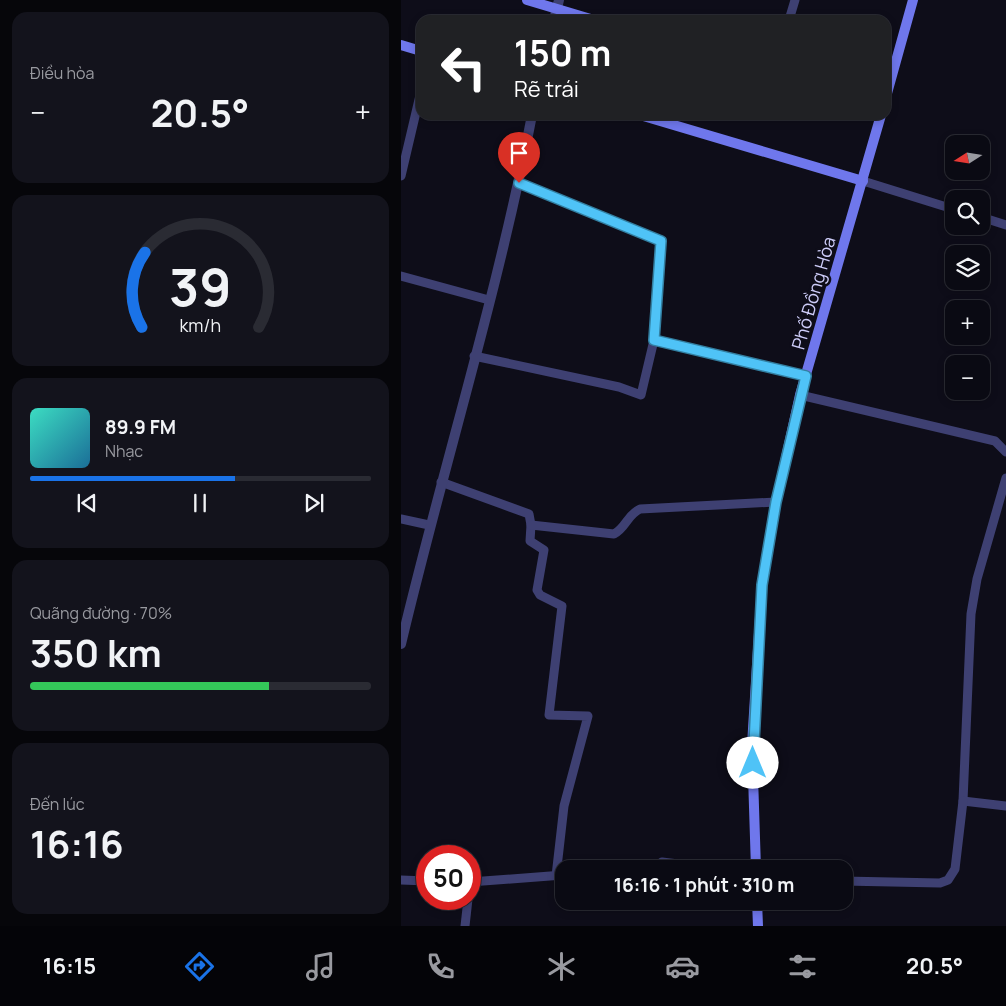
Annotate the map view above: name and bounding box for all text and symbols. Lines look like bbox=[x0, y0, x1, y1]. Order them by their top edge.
text: 150 m bbox=[514, 29, 611, 77]
icon: left bbox=[431, 35, 496, 100]
text: Điều hòa bbox=[30, 62, 94, 84]
text: Rẽ trái bbox=[514, 74, 579, 104]
text: 20.5° bbox=[151, 86, 249, 138]
text: − bbox=[30, 93, 45, 131]
text: + bbox=[355, 93, 371, 131]
pin bbox=[498, 132, 540, 183]
north arrow bbox=[945, 135, 990, 180]
map controls bbox=[945, 135, 990, 400]
icon: arrive bbox=[505, 139, 533, 167]
button: search bbox=[945, 190, 990, 235]
street label: Phố Đồng Hòa bbox=[785, 234, 841, 352]
button: layers bbox=[945, 245, 990, 290]
text: 39 bbox=[169, 251, 232, 322]
button: + bbox=[945, 300, 990, 345]
text: km/h bbox=[180, 313, 221, 337]
button: − bbox=[945, 355, 990, 400]
text: 89.9 FM bbox=[105, 414, 176, 440]
text: Nhạc bbox=[105, 440, 143, 462]
icon: previous bbox=[73, 489, 101, 517]
icon: pause bbox=[186, 489, 214, 517]
icon: next bbox=[300, 489, 328, 517]
text: Quãng đường · 70% bbox=[30, 602, 172, 624]
text: 350 km bbox=[30, 626, 162, 678]
position arrow bbox=[726, 736, 778, 788]
text: Đến lúc bbox=[30, 793, 85, 815]
text: 16:16 bbox=[30, 817, 124, 869]
speed limit sign: 50 bbox=[416, 845, 481, 910]
text: 16:16 · 1 phút · 310 m bbox=[614, 872, 794, 898]
icon: directions bbox=[182, 949, 217, 984]
icon: music bbox=[303, 949, 338, 984]
icon: phone bbox=[423, 949, 458, 984]
icon: climate bbox=[544, 949, 579, 984]
icon: car bbox=[665, 949, 700, 984]
icon: filters bbox=[785, 949, 820, 984]
text: 16:15 bbox=[43, 951, 96, 981]
text: 20.5° bbox=[906, 951, 963, 981]

